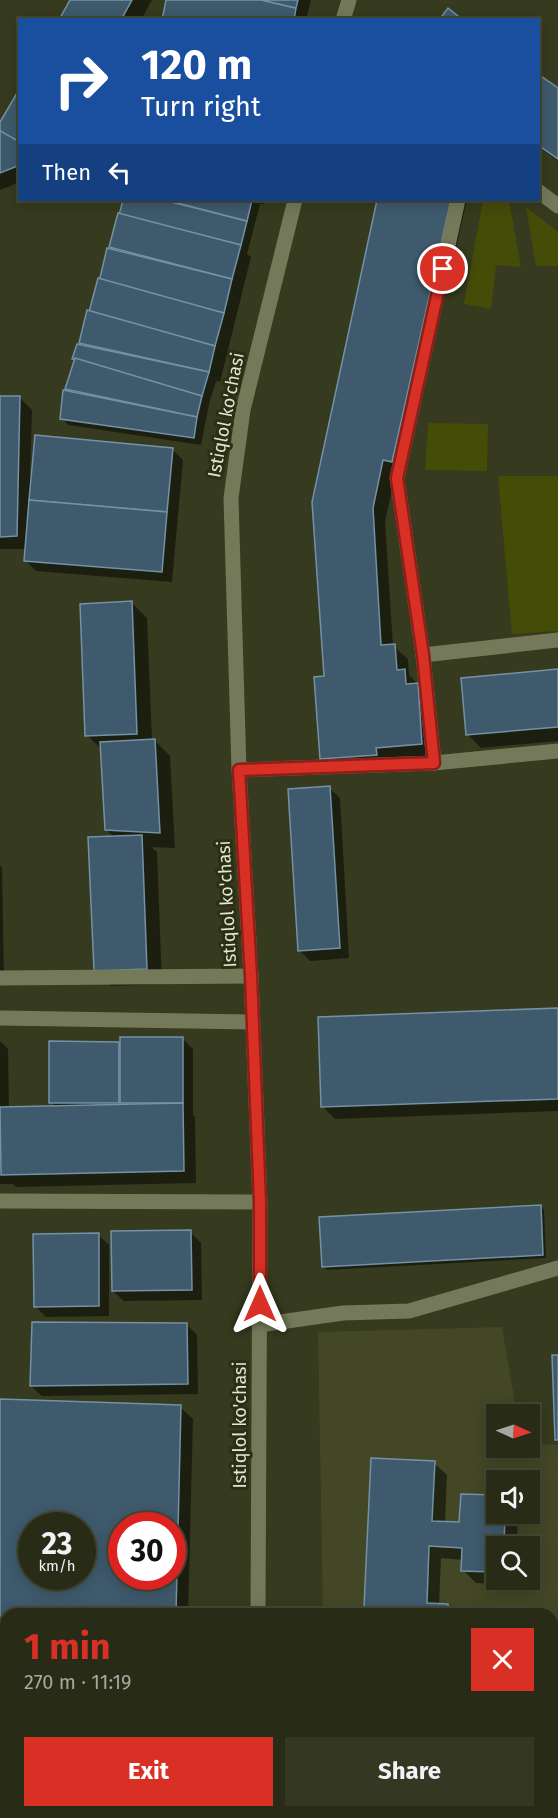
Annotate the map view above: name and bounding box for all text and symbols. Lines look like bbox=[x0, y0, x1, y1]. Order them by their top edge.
text: 120 m bbox=[141, 40, 252, 90]
icon: right bbox=[42, 42, 120, 120]
text: Turn right bbox=[141, 91, 261, 123]
icon: left bbox=[103, 156, 136, 189]
text: Then bbox=[42, 159, 91, 186]
pin bbox=[417, 243, 468, 294]
icon: arrive bbox=[426, 252, 459, 285]
street label: Istiqlol ko'chasi bbox=[203, 350, 249, 480]
street label: Istiqlol ko'chasi bbox=[213, 840, 241, 968]
position arrow bbox=[228, 1272, 292, 1336]
street label: Istiqlol ko'chasi bbox=[229, 1361, 251, 1489]
north arrow bbox=[486, 1404, 540, 1458]
map controls bbox=[486, 1404, 540, 1590]
button: sound bbox=[486, 1470, 540, 1524]
speed limit sign: 30 bbox=[108, 1512, 186, 1590]
text: 23 bbox=[42, 1526, 72, 1562]
button: search bbox=[486, 1536, 540, 1590]
text: km/h bbox=[38, 1557, 76, 1575]
text: 1 min bbox=[24, 1625, 111, 1669]
button: close bbox=[471, 1628, 534, 1691]
text: 270 m · 11:19 bbox=[24, 1670, 132, 1694]
button: Exit bbox=[24, 1737, 273, 1806]
button: Share bbox=[285, 1737, 534, 1806]

